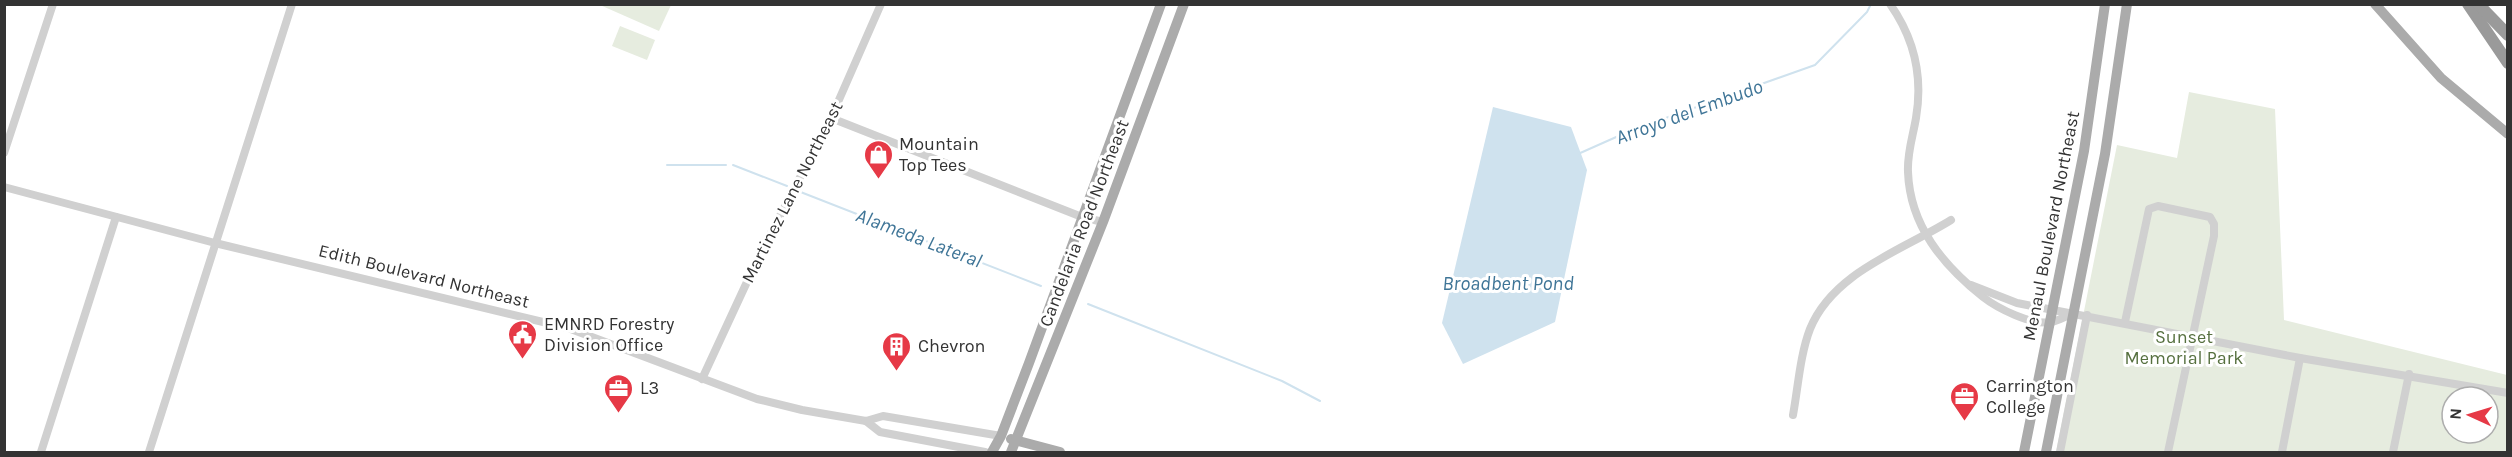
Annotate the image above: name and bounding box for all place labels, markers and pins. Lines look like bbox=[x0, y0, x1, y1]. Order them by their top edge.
place label: Mountain Top Tees bbox=[899, 133, 979, 176]
shop icon: Mountain Top Tees bbox=[862, 138, 894, 180]
place label: EMNRD Forestry Division Office bbox=[544, 313, 675, 356]
public building icon: EMNRD Forestry Division Office bbox=[507, 318, 539, 360]
building icon: Chevron bbox=[881, 330, 913, 372]
place label: Chevron bbox=[918, 335, 985, 357]
office icon: L3 bbox=[603, 372, 635, 414]
place label: Carrington College bbox=[1986, 375, 2074, 418]
place label: L3 bbox=[640, 377, 659, 399]
office icon: Carrington College bbox=[1949, 380, 1981, 422]

